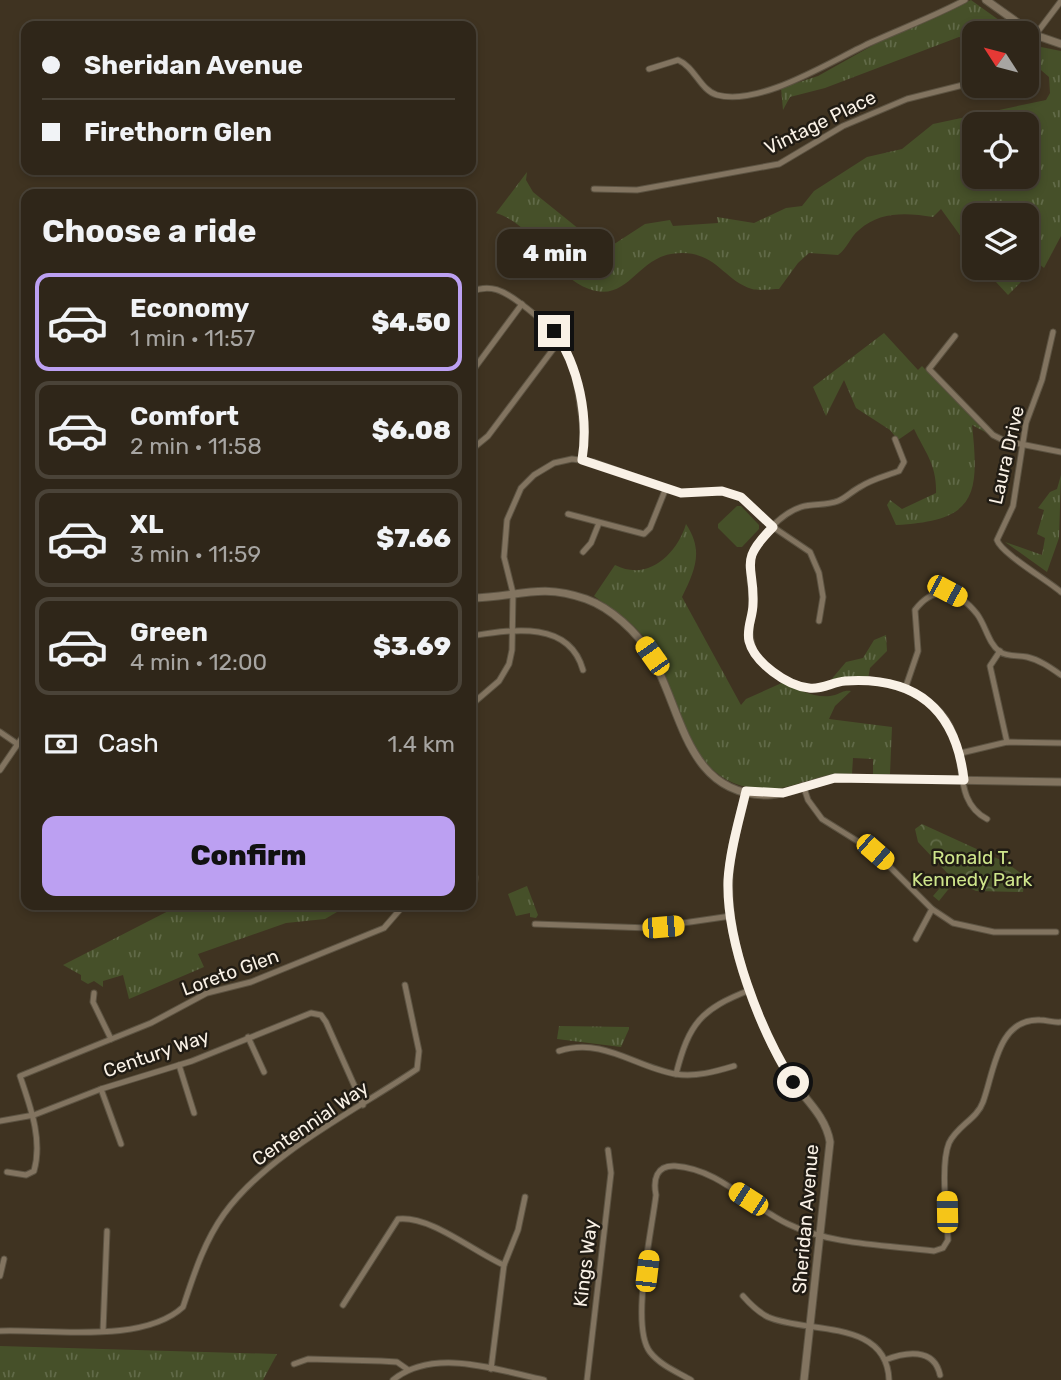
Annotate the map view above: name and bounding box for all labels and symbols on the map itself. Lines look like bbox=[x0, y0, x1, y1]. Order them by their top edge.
north arrow bbox=[962, 21, 1040, 98]
street label: Vintage Place bbox=[761, 86, 880, 159]
callout: 4 min bbox=[496, 230, 612, 278]
route end bbox=[538, 315, 570, 347]
street label: Laura Drive bbox=[984, 404, 1029, 507]
car bbox=[924, 572, 971, 610]
car bbox=[632, 633, 673, 679]
car bbox=[853, 830, 898, 874]
park label: Ronald T. Kennedy Park bbox=[912, 846, 1033, 891]
car bbox=[642, 915, 685, 939]
street label: Loreto Glen bbox=[178, 944, 282, 1001]
street label: Century Way bbox=[100, 1025, 212, 1082]
route start bbox=[777, 1066, 809, 1098]
street label: Centennial Way bbox=[248, 1076, 373, 1171]
street label: Sheridan Avenue bbox=[788, 1143, 823, 1295]
car bbox=[725, 1179, 772, 1219]
car bbox=[937, 1191, 958, 1233]
street label: Kings Way bbox=[569, 1218, 602, 1308]
car bbox=[635, 1249, 660, 1293]

